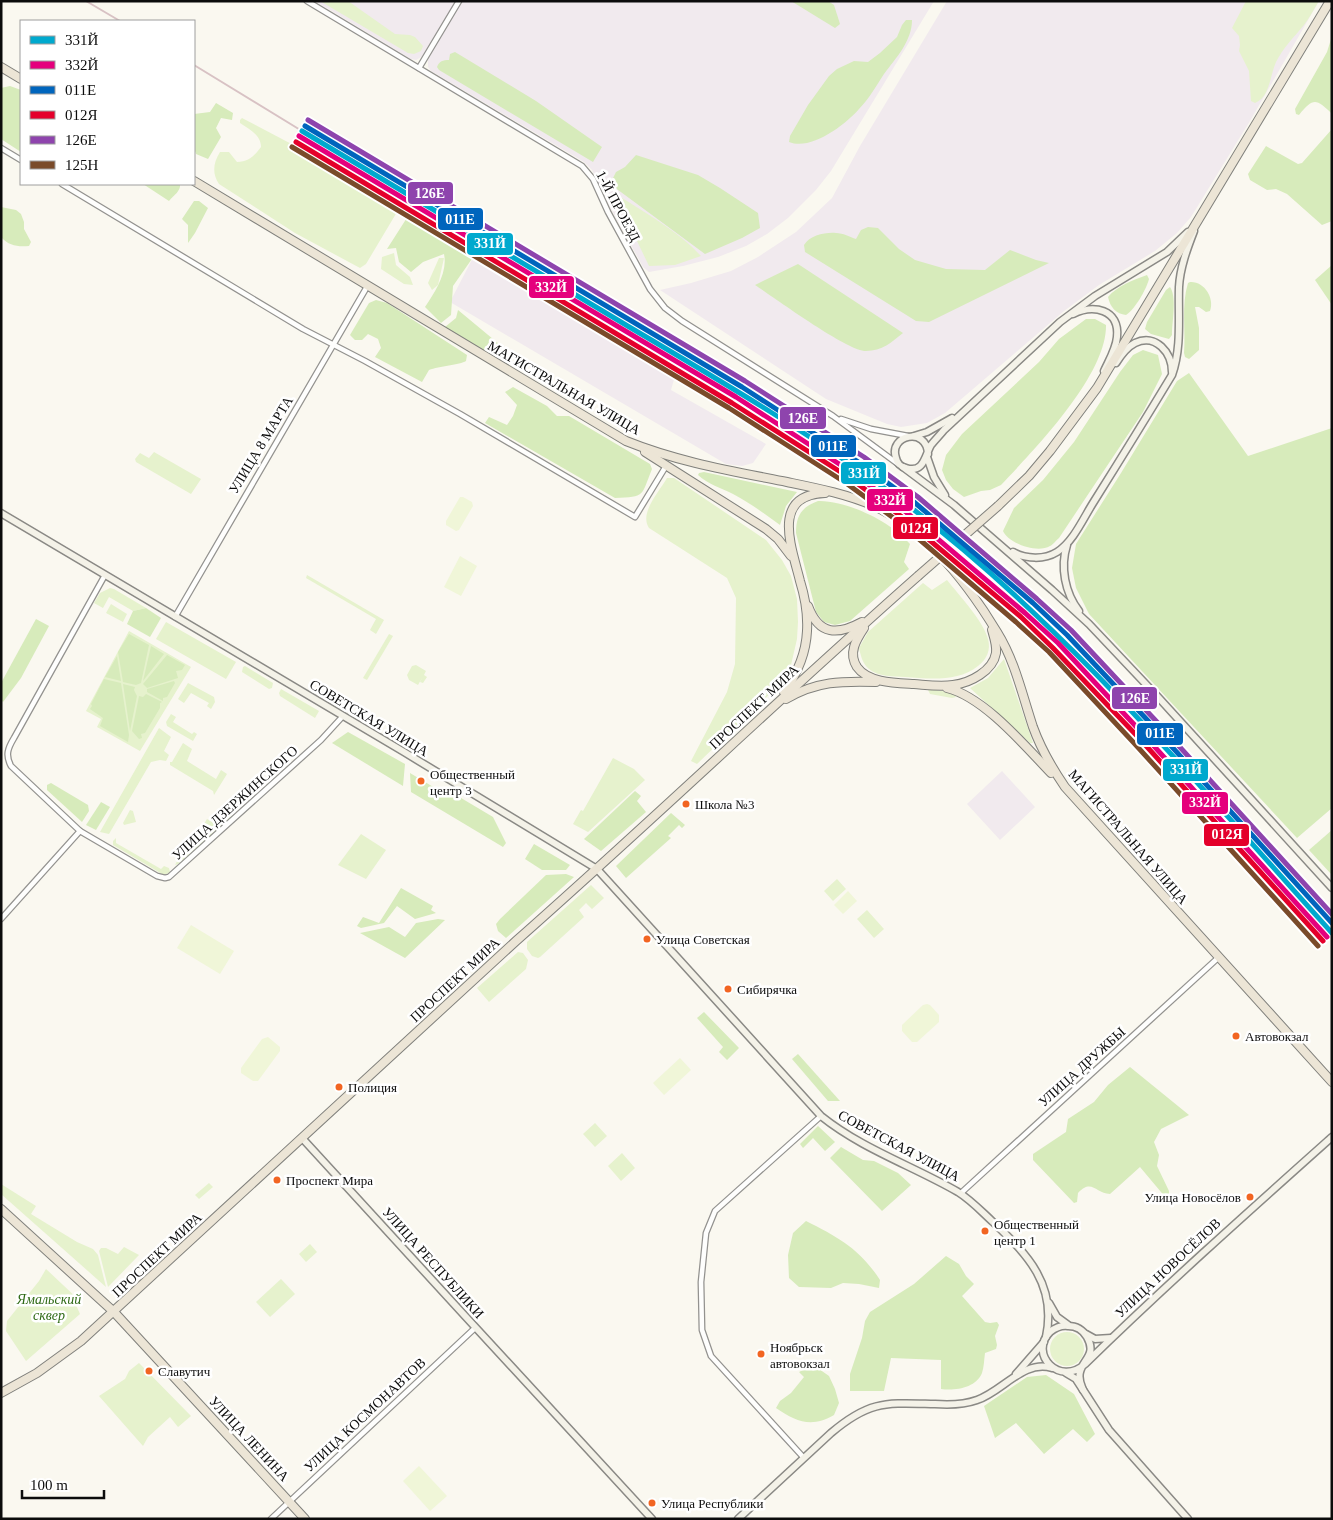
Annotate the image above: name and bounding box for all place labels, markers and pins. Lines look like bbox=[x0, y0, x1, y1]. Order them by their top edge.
place label: Общественный центр 3 bbox=[430, 767, 515, 798]
marker: Общественный центр 3 bbox=[416, 776, 426, 786]
place label: Школа №3 bbox=[695, 797, 755, 812]
marker: Школа №3 bbox=[681, 799, 691, 809]
place label: Улица Советская bbox=[656, 932, 750, 947]
marker: Улица Советская bbox=[642, 934, 652, 944]
place label: Сибирячка bbox=[737, 982, 797, 997]
marker: Сибирячка bbox=[723, 984, 733, 994]
place label: Автовокзал bbox=[1245, 1029, 1309, 1044]
marker: Автовокзал bbox=[1231, 1031, 1241, 1041]
place label: Полиция bbox=[348, 1080, 397, 1095]
marker: Полиция bbox=[334, 1082, 344, 1092]
place label: Проспект Мира bbox=[286, 1173, 373, 1188]
marker: Проспект Мира bbox=[272, 1175, 282, 1185]
place label: Улица Новосёлов bbox=[1144, 1190, 1241, 1205]
marker: Улица Новосёлов bbox=[1245, 1192, 1255, 1202]
place label: Общественный центр 1 bbox=[994, 1217, 1079, 1248]
marker: Общественный центр 1 bbox=[980, 1226, 990, 1236]
place label: Ноябрьск автовокзал bbox=[770, 1340, 830, 1371]
marker: Ноябрьск автовокзал bbox=[756, 1349, 766, 1359]
place label: Славутич bbox=[158, 1364, 211, 1379]
marker: Славутич bbox=[144, 1366, 154, 1376]
place label: Улица Республики bbox=[661, 1496, 763, 1511]
marker: Улица Республики bbox=[647, 1498, 657, 1508]

